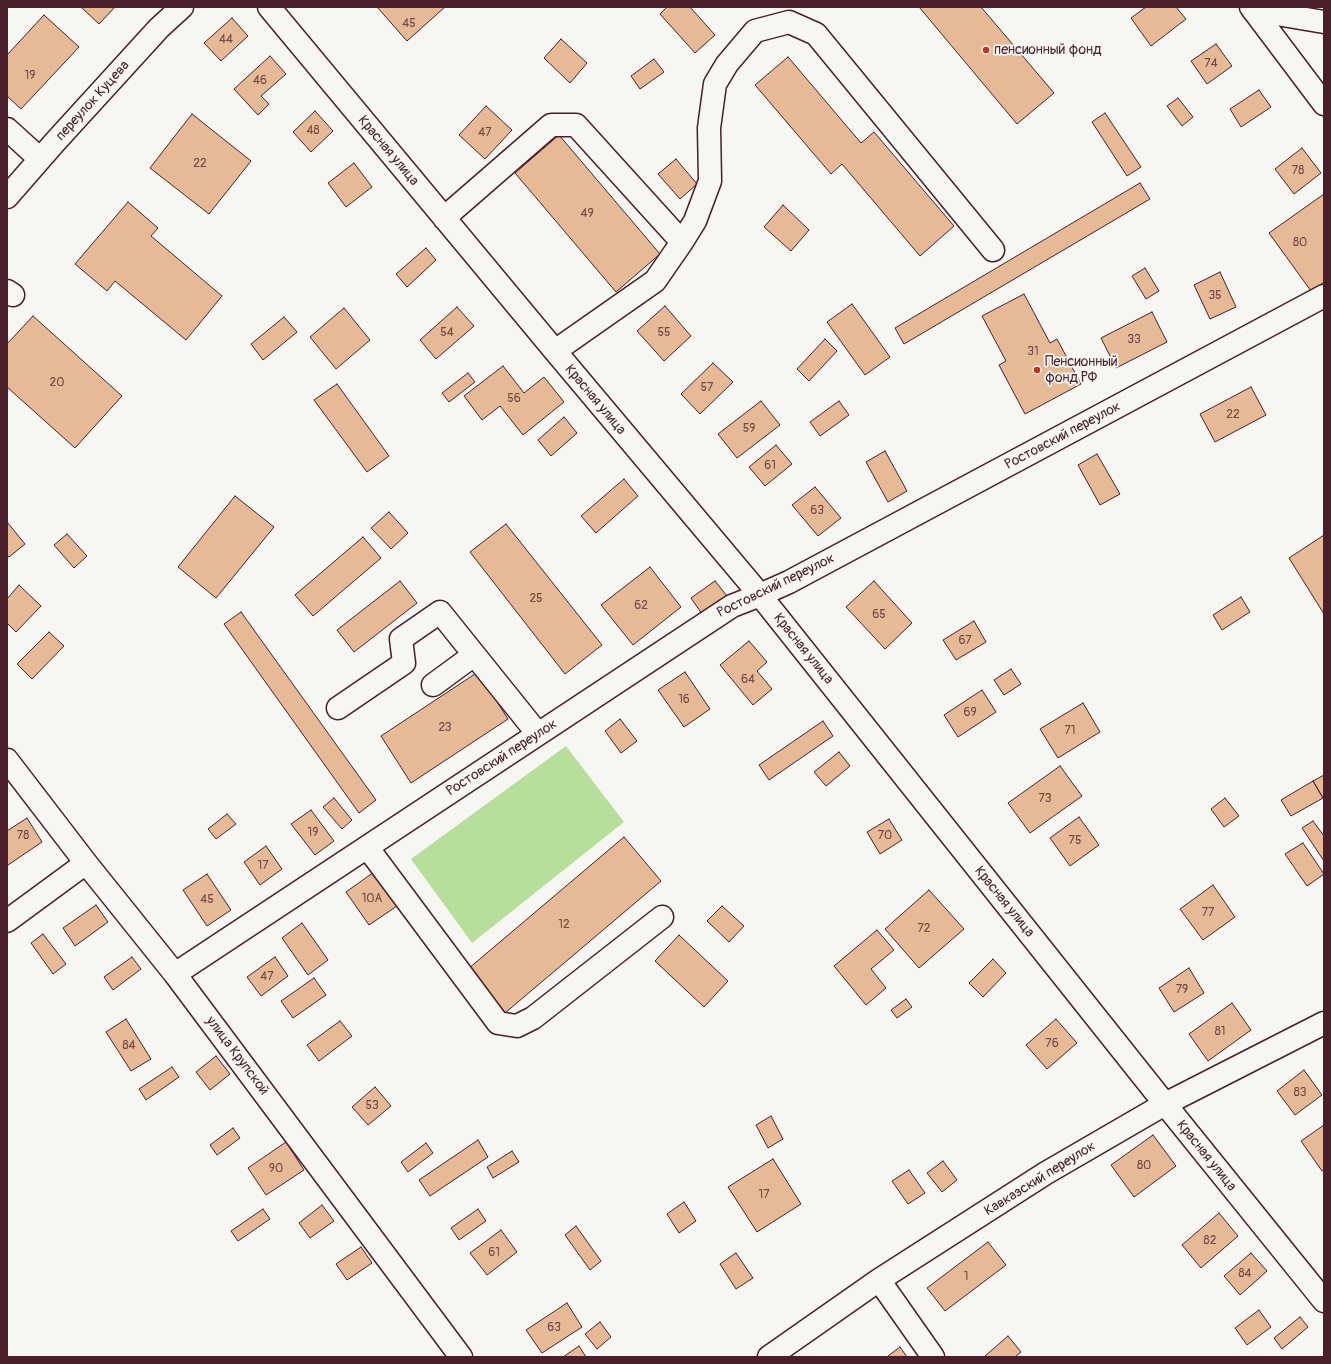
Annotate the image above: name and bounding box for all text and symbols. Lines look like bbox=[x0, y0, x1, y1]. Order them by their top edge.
house number: 45 bbox=[402, 17, 416, 31]
house number: 44 bbox=[219, 33, 233, 47]
place label: пенсионный фонд bbox=[994, 42, 1101, 58]
marker: пенсионный фонд bbox=[981, 45, 991, 55]
house number: 74 bbox=[1204, 57, 1218, 71]
street label: переулок Куцева bbox=[53, 58, 133, 144]
house number: 19 bbox=[25, 69, 35, 83]
house number: 46 bbox=[253, 74, 267, 88]
street label: Красная улица bbox=[354, 113, 422, 189]
house number: 48 bbox=[306, 124, 320, 138]
house number: 47 bbox=[478, 126, 492, 140]
house number: 22 bbox=[193, 157, 207, 171]
house number: 78 bbox=[1292, 164, 1304, 178]
house number: 49 bbox=[580, 207, 594, 221]
house number: 80 bbox=[1293, 236, 1307, 250]
house number: 35 bbox=[1208, 289, 1222, 303]
house number: 54 bbox=[440, 326, 454, 340]
house number: 55 bbox=[657, 326, 671, 340]
house number: 33 bbox=[1127, 333, 1141, 347]
house number: 31 bbox=[1027, 345, 1039, 359]
place label: Пенсионный фонд РФ bbox=[1045, 354, 1118, 386]
street label: Красная улица bbox=[561, 362, 629, 438]
marker: Пенсионный фонд РФ bbox=[1032, 365, 1042, 375]
house number: 20 bbox=[50, 376, 64, 390]
house number: 57 bbox=[701, 381, 713, 395]
house number: 56 bbox=[507, 392, 521, 406]
street label: Ростовский переулок bbox=[1002, 398, 1124, 474]
house number: 22 bbox=[1226, 408, 1240, 422]
house number: 59 bbox=[743, 422, 755, 436]
house number: 61 bbox=[764, 459, 776, 473]
house number: 63 bbox=[810, 504, 824, 518]
street label: Ростовский переулок bbox=[714, 550, 838, 622]
house number: 25 bbox=[529, 592, 543, 606]
house number: 62 bbox=[634, 599, 648, 613]
house number: 65 bbox=[872, 608, 886, 622]
street label: Красная улица bbox=[769, 610, 837, 688]
house number: 67 bbox=[958, 634, 972, 648]
house number: 64 bbox=[741, 673, 755, 687]
house number: 16 bbox=[678, 693, 690, 707]
house number: 69 bbox=[963, 706, 977, 720]
street label: Ростовский переулок bbox=[443, 716, 561, 800]
house number: 23 bbox=[438, 721, 452, 735]
house number: 71 bbox=[1064, 724, 1076, 738]
house number: 73 bbox=[1038, 792, 1052, 806]
house number: 19 bbox=[308, 826, 318, 840]
house number: 78 bbox=[17, 829, 29, 843]
house number: 70 bbox=[878, 829, 892, 843]
house number: 75 bbox=[1069, 834, 1081, 848]
house number: 17 bbox=[257, 859, 269, 873]
street label: Красная улица bbox=[970, 863, 1038, 941]
house number: 10А bbox=[362, 892, 382, 906]
house number: 45 bbox=[200, 893, 214, 907]
house number: 77 bbox=[1202, 906, 1214, 920]
house number: 12 bbox=[558, 918, 570, 932]
house number: 72 bbox=[917, 922, 931, 936]
house number: 47 bbox=[260, 970, 274, 984]
house number: 79 bbox=[1176, 983, 1188, 997]
street label: улица Крупской bbox=[202, 1013, 272, 1099]
house number: 81 bbox=[1215, 1025, 1225, 1039]
house number: 76 bbox=[1045, 1037, 1059, 1051]
house number: 84 bbox=[122, 1039, 136, 1053]
house number: 83 bbox=[1294, 1086, 1306, 1100]
house number: 53 bbox=[365, 1099, 379, 1113]
street label: Красная улица bbox=[1172, 1117, 1240, 1195]
street label: Кавказский переулок bbox=[981, 1138, 1099, 1220]
house number: 80 bbox=[1137, 1159, 1151, 1173]
house number: 90 bbox=[269, 1162, 283, 1176]
house number: 17 bbox=[758, 1188, 770, 1202]
house number: 82 bbox=[1204, 1234, 1216, 1248]
house number: 61 bbox=[488, 1246, 500, 1260]
house number: 84 bbox=[1238, 1267, 1252, 1281]
house number: 1 bbox=[964, 1270, 968, 1284]
house number: 63 bbox=[547, 1321, 561, 1335]

